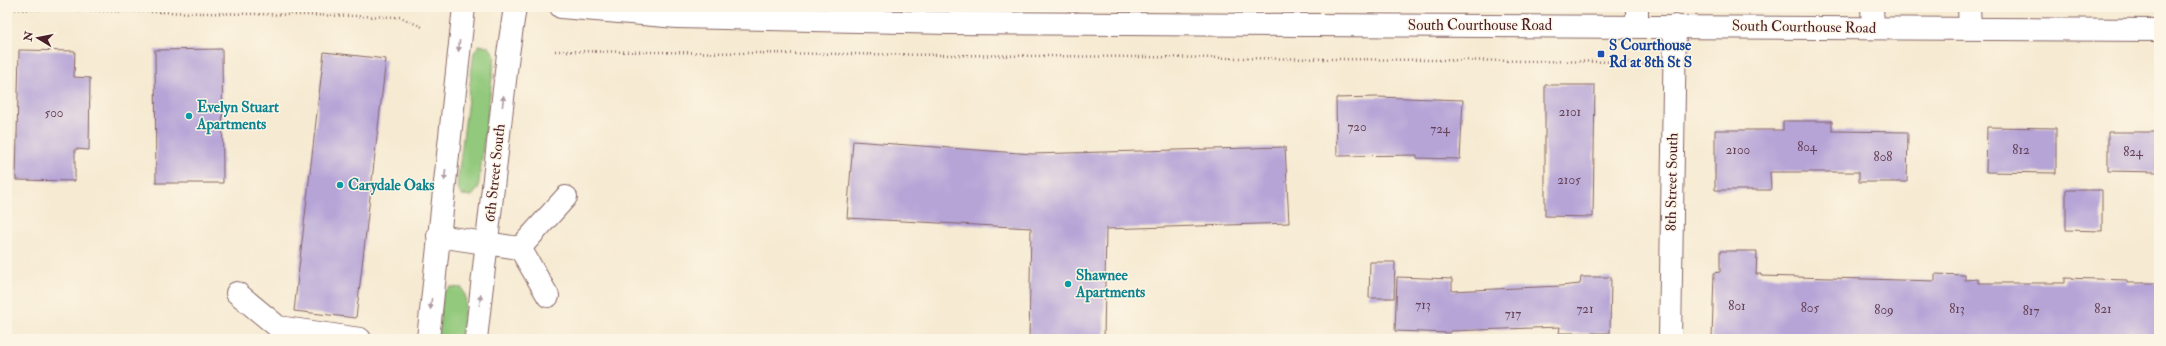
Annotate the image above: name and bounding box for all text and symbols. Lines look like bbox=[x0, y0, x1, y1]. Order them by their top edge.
street label: South Courthouse Road bbox=[1408, 16, 1553, 35]
street label: South Courthouse Road bbox=[1732, 16, 1877, 38]
north arrow bbox=[18, 18, 58, 58]
text: N bbox=[21, 29, 36, 43]
place label: S Courthouse Rd at 8th St S bbox=[1609, 36, 1692, 72]
one-way arrow bbox=[456, 40, 462, 52]
marker: S Courthouse Rd at 8th St S bbox=[1596, 49, 1606, 59]
one-way arrow bbox=[499, 95, 506, 108]
place label: Evelyn Stuart Apartments bbox=[196, 98, 279, 135]
house number: 2101 bbox=[1559, 104, 1582, 120]
house number: 500 bbox=[45, 105, 63, 121]
marker: Evelyn Stuart Apartments bbox=[184, 111, 194, 121]
house number: 720 bbox=[1347, 119, 1367, 135]
house number: 724 bbox=[1430, 121, 1451, 137]
street label: 6th Street South bbox=[480, 123, 510, 223]
street label: 8th Street South bbox=[1662, 133, 1682, 231]
house number: 804 bbox=[1797, 139, 1818, 155]
house number: 2100 bbox=[1726, 142, 1750, 158]
house number: 812 bbox=[2012, 142, 2030, 158]
house number: 824 bbox=[2123, 144, 2144, 160]
house number: 808 bbox=[1874, 149, 1892, 165]
one-way arrow bbox=[442, 169, 448, 181]
house number: 2105 bbox=[1557, 172, 1581, 188]
place label: Carydale Oaks bbox=[348, 176, 434, 196]
marker: Carydale Oaks bbox=[335, 180, 345, 190]
place label: Shawnee Apartments bbox=[1075, 266, 1145, 303]
marker: Shawnee Apartments bbox=[1063, 279, 1073, 289]
one-way arrow bbox=[477, 294, 483, 306]
house number: 713 bbox=[1415, 297, 1431, 313]
one-way arrow bbox=[428, 298, 435, 310]
house number: 801 bbox=[1728, 298, 1746, 314]
house number: 805 bbox=[1801, 300, 1820, 316]
house number: 721 bbox=[1576, 301, 1594, 317]
house number: 813 bbox=[1949, 301, 1965, 317]
house number: 821 bbox=[2094, 301, 2112, 317]
house number: 809 bbox=[1874, 302, 1894, 318]
house number: 817 bbox=[2023, 303, 2039, 319]
house number: 717 bbox=[1505, 306, 1521, 322]

